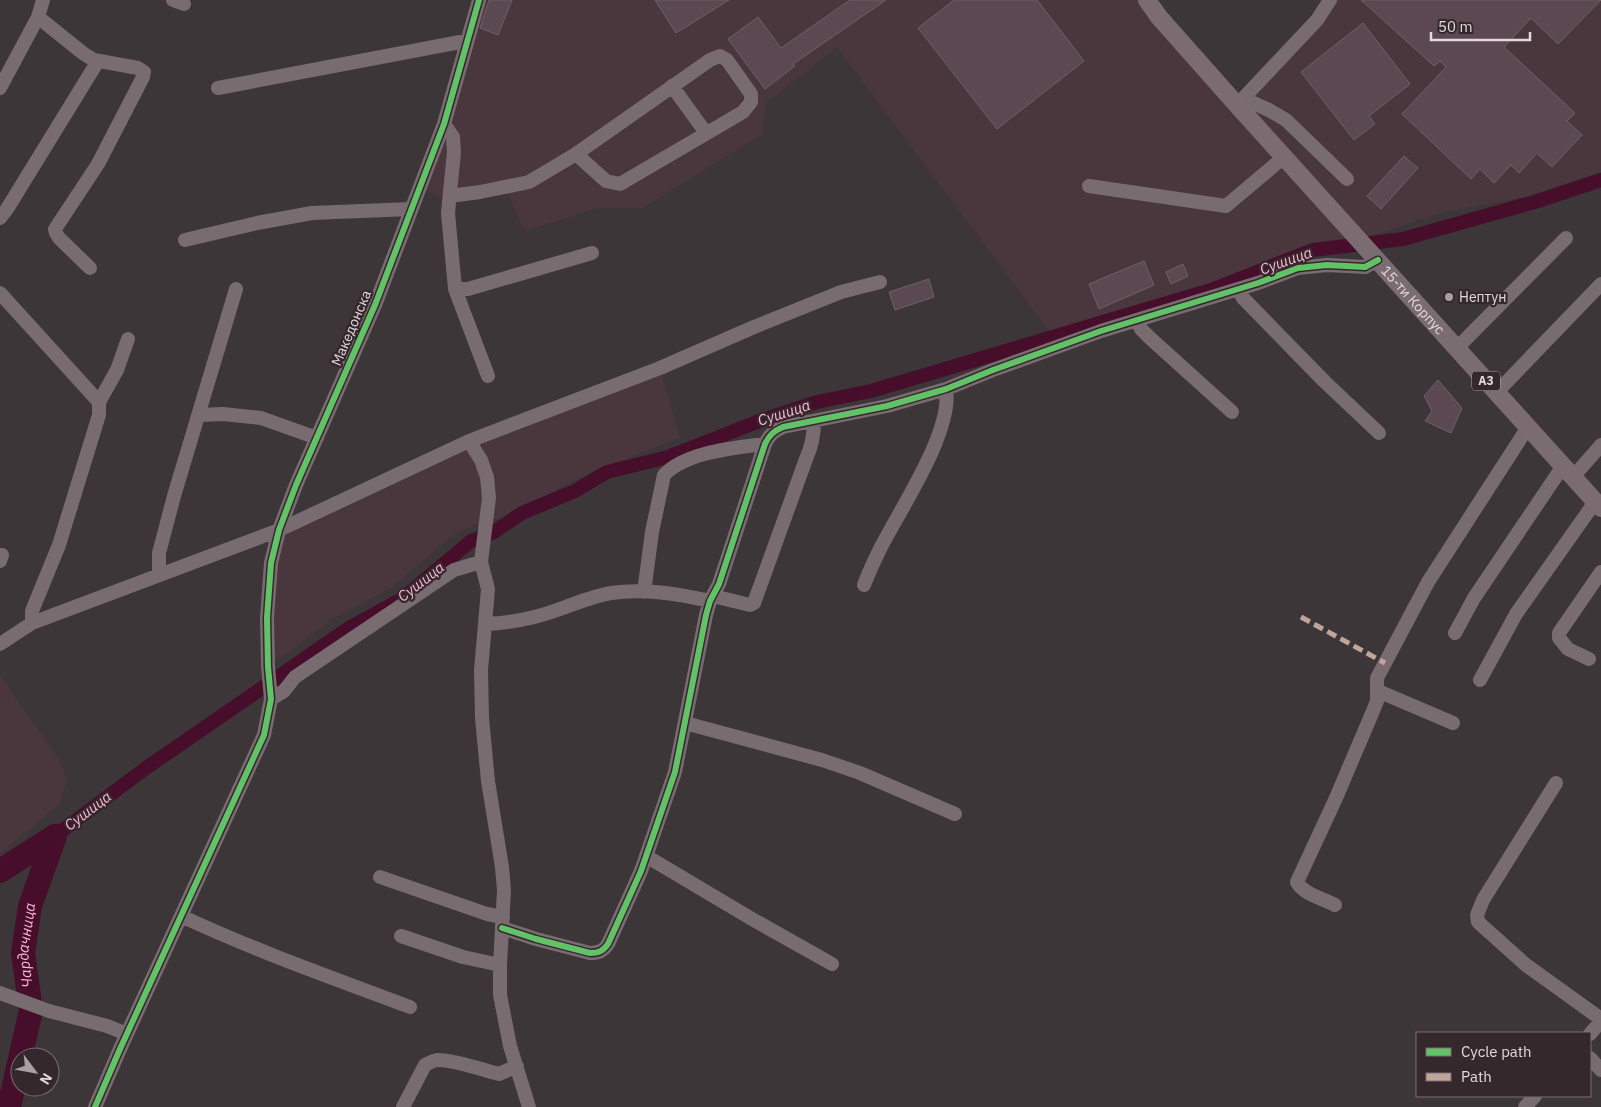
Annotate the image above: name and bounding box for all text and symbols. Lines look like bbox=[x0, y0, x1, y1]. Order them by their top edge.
scale bar bbox=[1431, 10, 1530, 42]
text: 50 m bbox=[1438, 17, 1473, 36]
water label: Сушица bbox=[1257, 242, 1315, 279]
street label: 15-ти Корпус bbox=[1377, 262, 1449, 338]
street label: Македонска bbox=[327, 287, 375, 369]
place label: Нептун bbox=[1459, 288, 1507, 306]
marker: Нептун bbox=[1443, 291, 1455, 303]
road number: A3 bbox=[1472, 372, 1500, 391]
water label: Сушица bbox=[755, 395, 813, 430]
water label: Сушица bbox=[394, 557, 448, 606]
water label: Сушица bbox=[60, 787, 115, 834]
water label: Чардачница bbox=[13, 901, 39, 989]
legend bbox=[1416, 1032, 1591, 1097]
text: Cycle path bbox=[1461, 1042, 1532, 1061]
north arrow bbox=[10, 1047, 60, 1097]
text: Path bbox=[1461, 1067, 1492, 1086]
text: N bbox=[36, 1070, 56, 1088]

